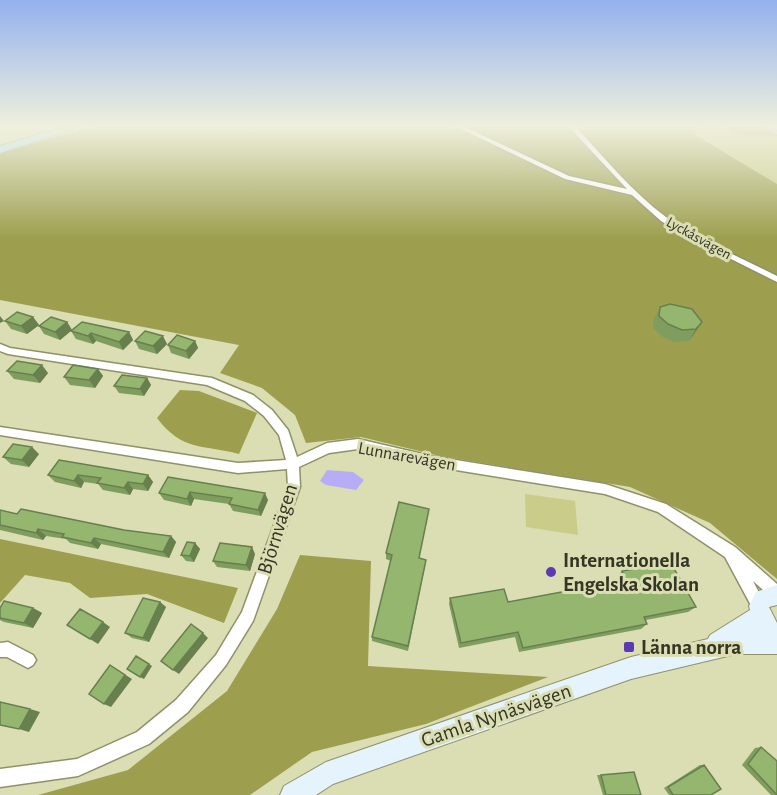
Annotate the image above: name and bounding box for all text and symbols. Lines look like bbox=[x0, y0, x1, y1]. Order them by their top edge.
street label: Lyckåsvägen bbox=[664, 214, 734, 262]
street label: Lunnarevägen bbox=[356, 440, 457, 474]
street label: Björnvägen bbox=[254, 482, 301, 577]
place label: Internationella Engelska Skolan bbox=[563, 550, 699, 595]
marker: Internationella Engelska Skolan bbox=[544, 565, 558, 579]
place label: Länna norra bbox=[641, 637, 741, 658]
marker: Länna norra bbox=[622, 640, 636, 654]
street label: Gamla Nynäsvägen bbox=[419, 680, 574, 751]

